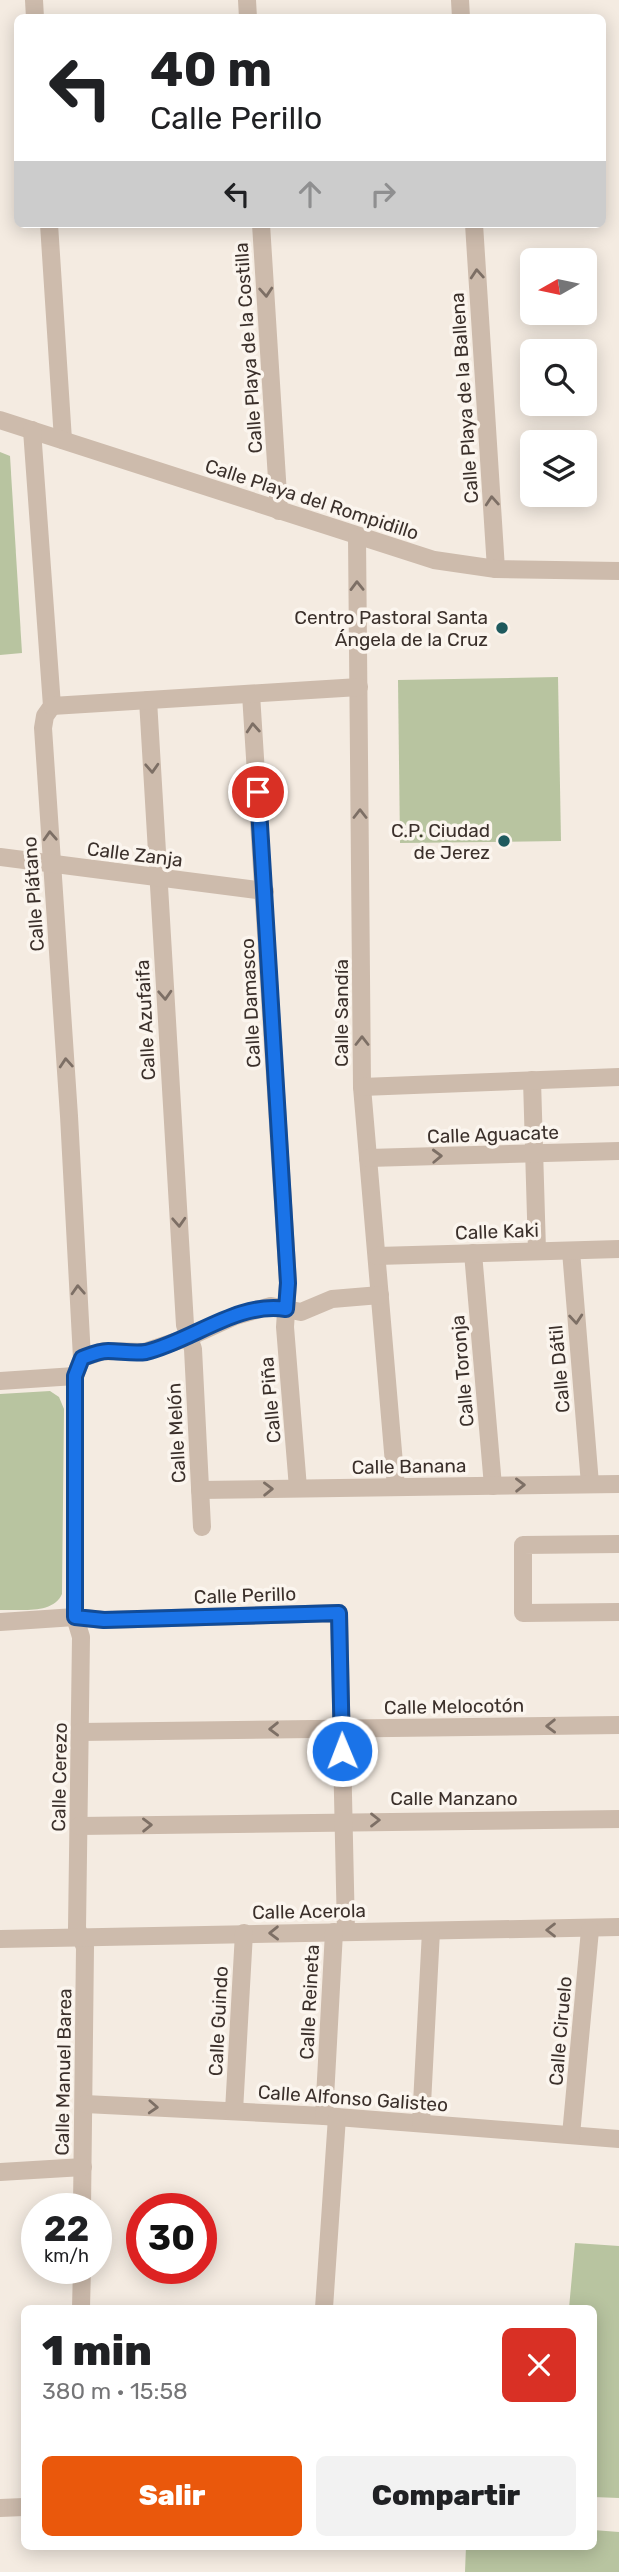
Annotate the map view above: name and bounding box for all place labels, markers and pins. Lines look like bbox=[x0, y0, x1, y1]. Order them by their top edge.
place label: Centro Pastoral Santa Ángela de la Cruz bbox=[294, 606, 488, 651]
marker: Centro Pastoral Santa Ángela de la Cruz bbox=[494, 620, 510, 636]
pin bbox=[228, 762, 288, 822]
place label: C.P. Ciudad de Jerez bbox=[391, 819, 490, 864]
marker: C.P. Ciudad de Jerez bbox=[496, 833, 512, 849]

